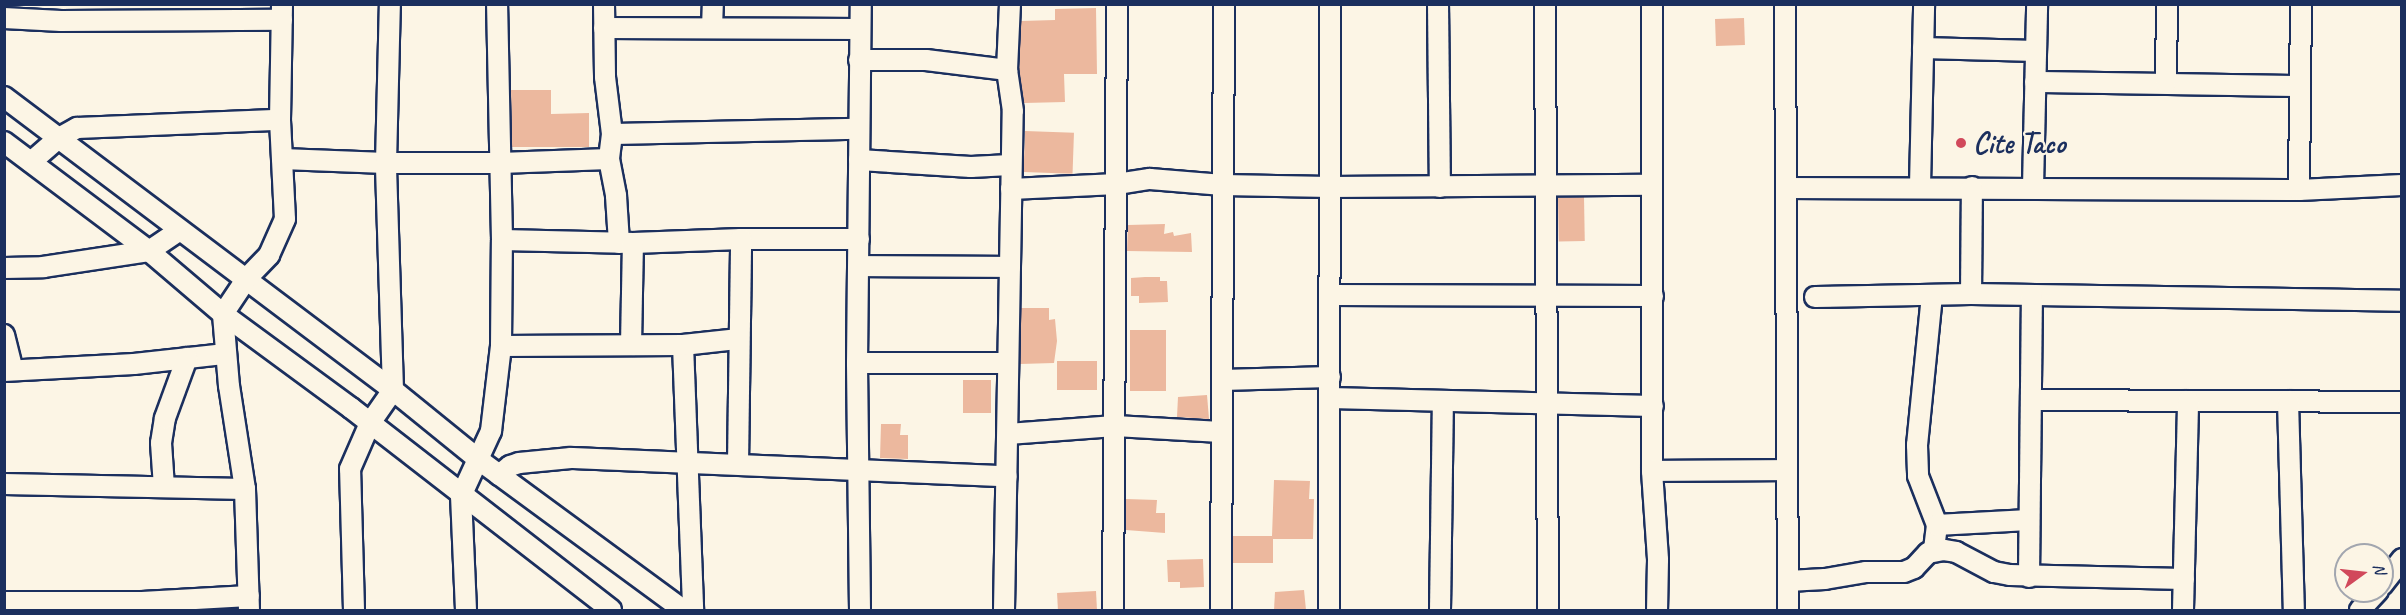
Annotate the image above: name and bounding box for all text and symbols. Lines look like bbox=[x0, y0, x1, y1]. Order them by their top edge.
place label: Cite Taco bbox=[1973, 125, 2067, 161]
marker: Cite Taco bbox=[1954, 136, 1968, 150]
north arrow bbox=[2334, 543, 2394, 603]
text: N bbox=[2369, 561, 2390, 576]

